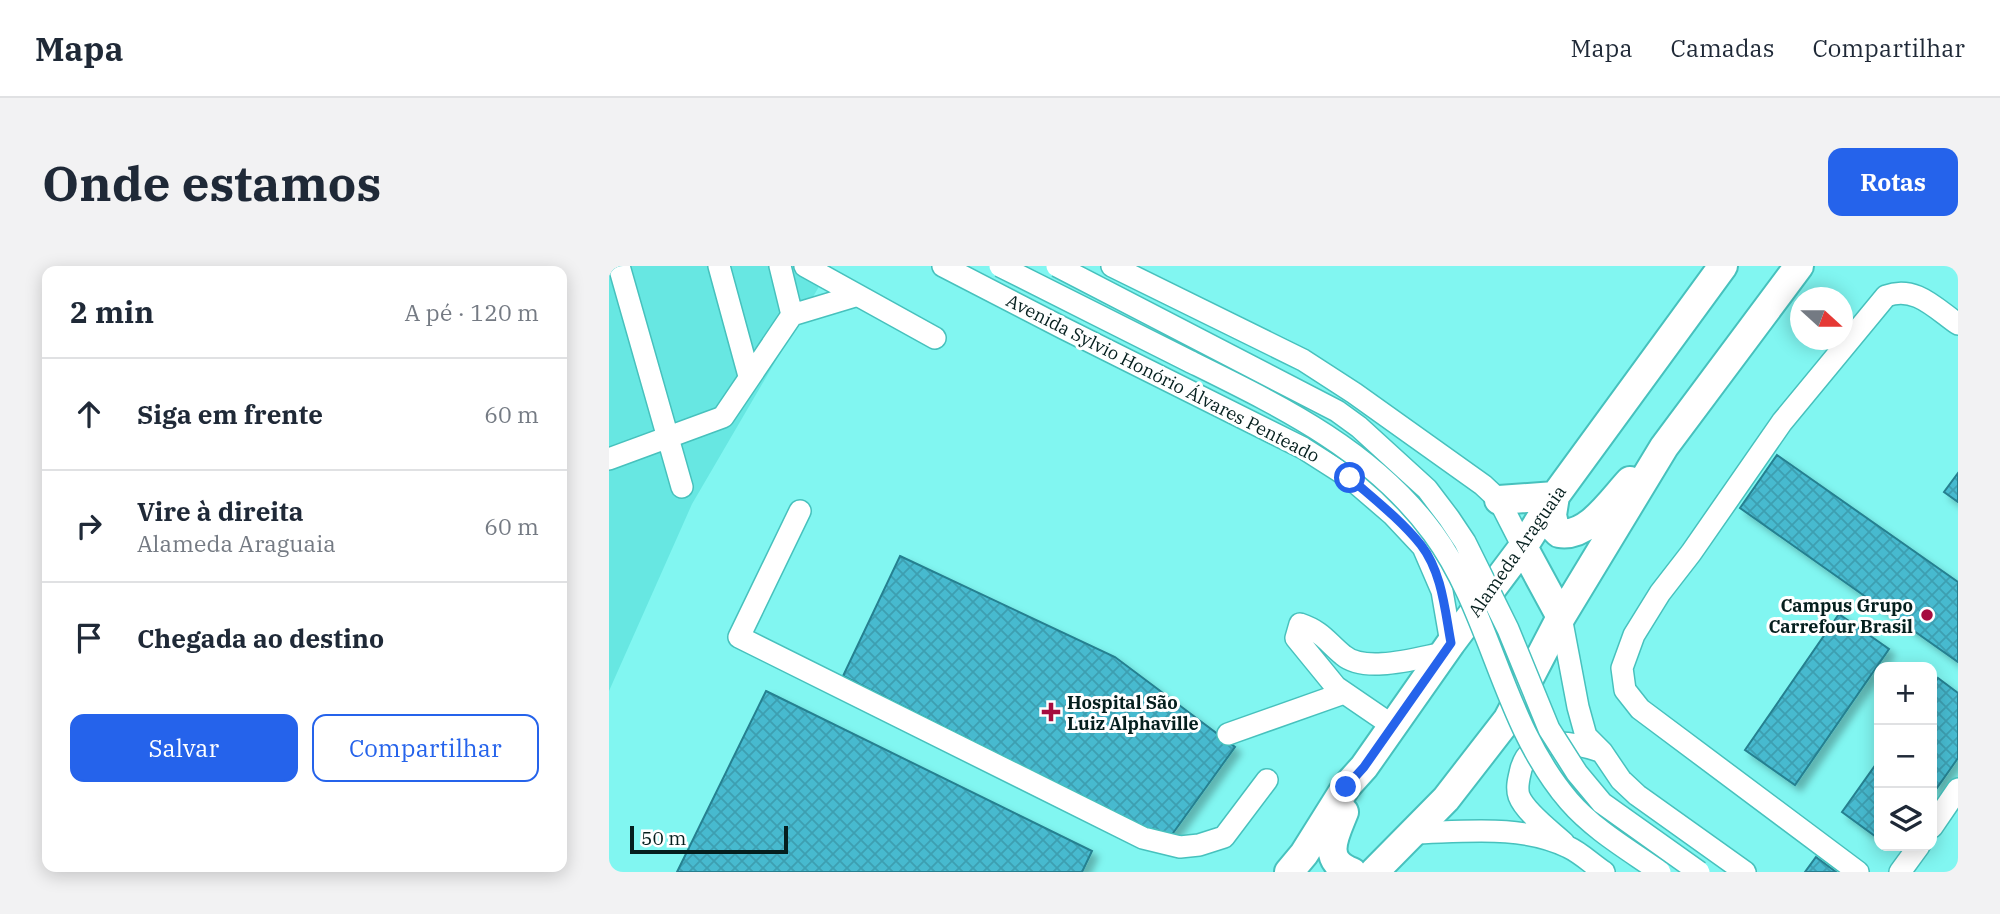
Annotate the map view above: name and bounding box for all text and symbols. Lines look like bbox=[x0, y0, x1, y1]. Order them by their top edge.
text: Mapa bbox=[35, 27, 123, 70]
text: Mapa bbox=[1570, 32, 1633, 64]
text: Camadas bbox=[1671, 32, 1774, 64]
text: Compartilhar bbox=[1812, 32, 1965, 64]
button: Rotas bbox=[1828, 148, 1958, 216]
text: Onde estamos bbox=[42, 151, 381, 214]
north arrow bbox=[1790, 287, 1853, 350]
street label: Avenida Sylvio Honório Álvares Penteado bbox=[1002, 289, 1324, 467]
text: 2 min bbox=[70, 292, 154, 331]
text: A pé · 120 m bbox=[404, 297, 539, 327]
icon: ahead bbox=[70, 395, 108, 433]
text: Siga em frente bbox=[137, 397, 323, 431]
text: 60 m bbox=[484, 399, 539, 429]
route start bbox=[1334, 462, 1365, 493]
street label: Alameda Araguaia bbox=[1463, 481, 1571, 621]
text: Vire à direita bbox=[137, 494, 304, 528]
icon: right bbox=[70, 507, 108, 545]
text: 60 m bbox=[484, 511, 539, 541]
text: Alameda Araguaia bbox=[137, 528, 336, 558]
place label: Campus Grupo Carrefour Brasil bbox=[1769, 594, 1913, 638]
marker: Campus Grupo Carrefour Brasil bbox=[1919, 607, 1935, 623]
icon: arrive bbox=[70, 619, 108, 657]
text: Chegada ao destino bbox=[137, 621, 384, 655]
map controls bbox=[1874, 662, 1937, 851]
button: + bbox=[1874, 662, 1937, 725]
place label: Hospital São Luiz Alphaville bbox=[1067, 691, 1199, 735]
marker: Hospital São Luiz Alphaville bbox=[1041, 702, 1061, 722]
button: Salvar bbox=[70, 714, 298, 782]
button: Compartilhar bbox=[312, 714, 539, 782]
button: − bbox=[1874, 725, 1937, 788]
route end bbox=[1330, 771, 1361, 802]
button: layers bbox=[1874, 788, 1937, 851]
scale bar bbox=[630, 823, 787, 855]
text: 50 m bbox=[641, 826, 686, 850]

